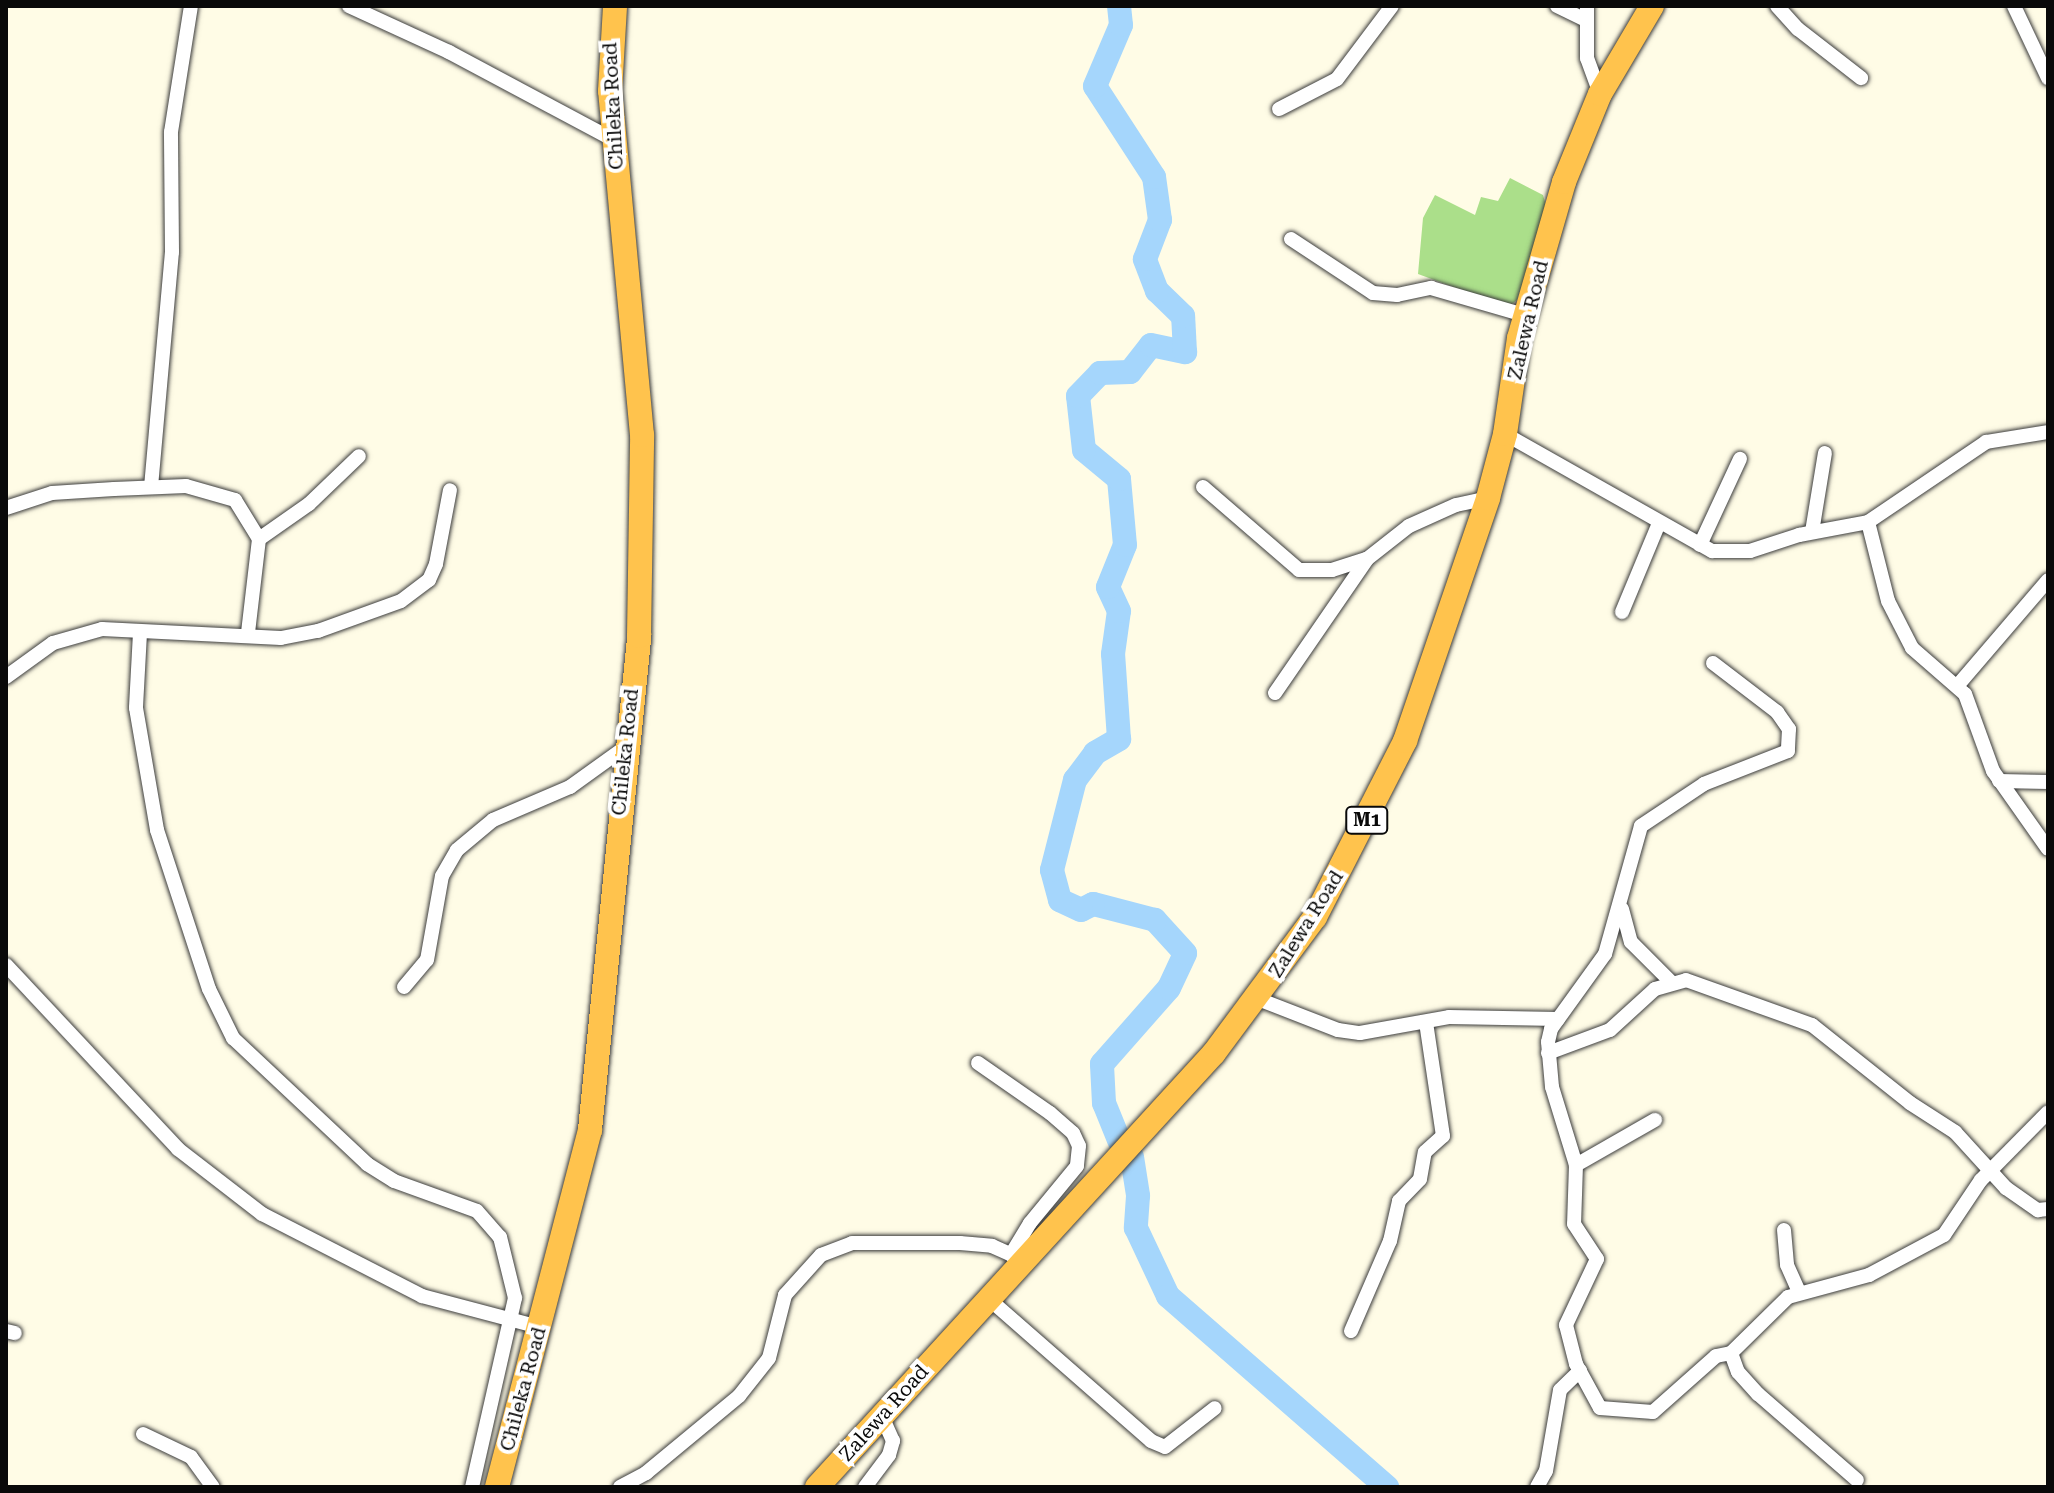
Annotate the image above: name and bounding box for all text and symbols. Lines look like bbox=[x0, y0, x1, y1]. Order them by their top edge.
street label: Chileka Road bbox=[598, 42, 628, 170]
street label: Zalewa Road bbox=[1503, 258, 1553, 382]
street label: Chileka Road bbox=[606, 687, 644, 817]
road number: M1 bbox=[1345, 806, 1389, 834]
street label: Zalewa Road bbox=[1264, 866, 1348, 982]
street label: Chileka Road bbox=[495, 1324, 551, 1454]
street label: Zalewa Road bbox=[834, 1360, 934, 1466]

